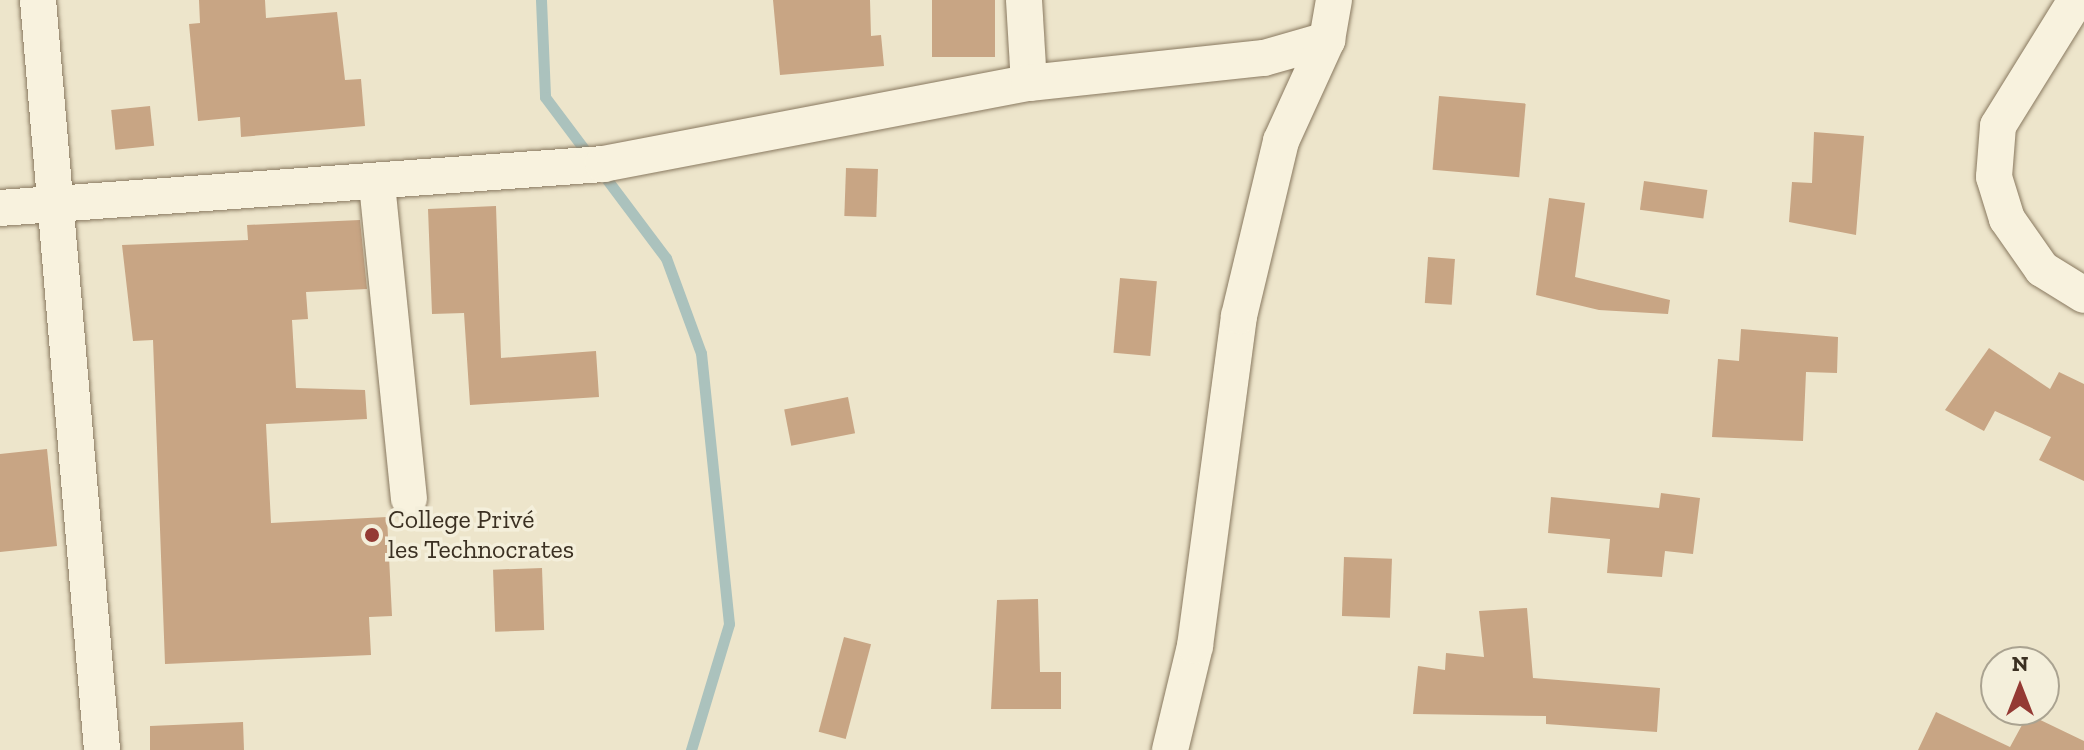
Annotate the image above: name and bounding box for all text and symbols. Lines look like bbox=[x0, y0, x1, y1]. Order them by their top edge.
place label: College Privé les Technocrates bbox=[388, 504, 575, 566]
marker: College Privé les Technocrates bbox=[363, 526, 381, 544]
north arrow bbox=[1980, 646, 2060, 726]
text: N bbox=[2012, 650, 2028, 677]

